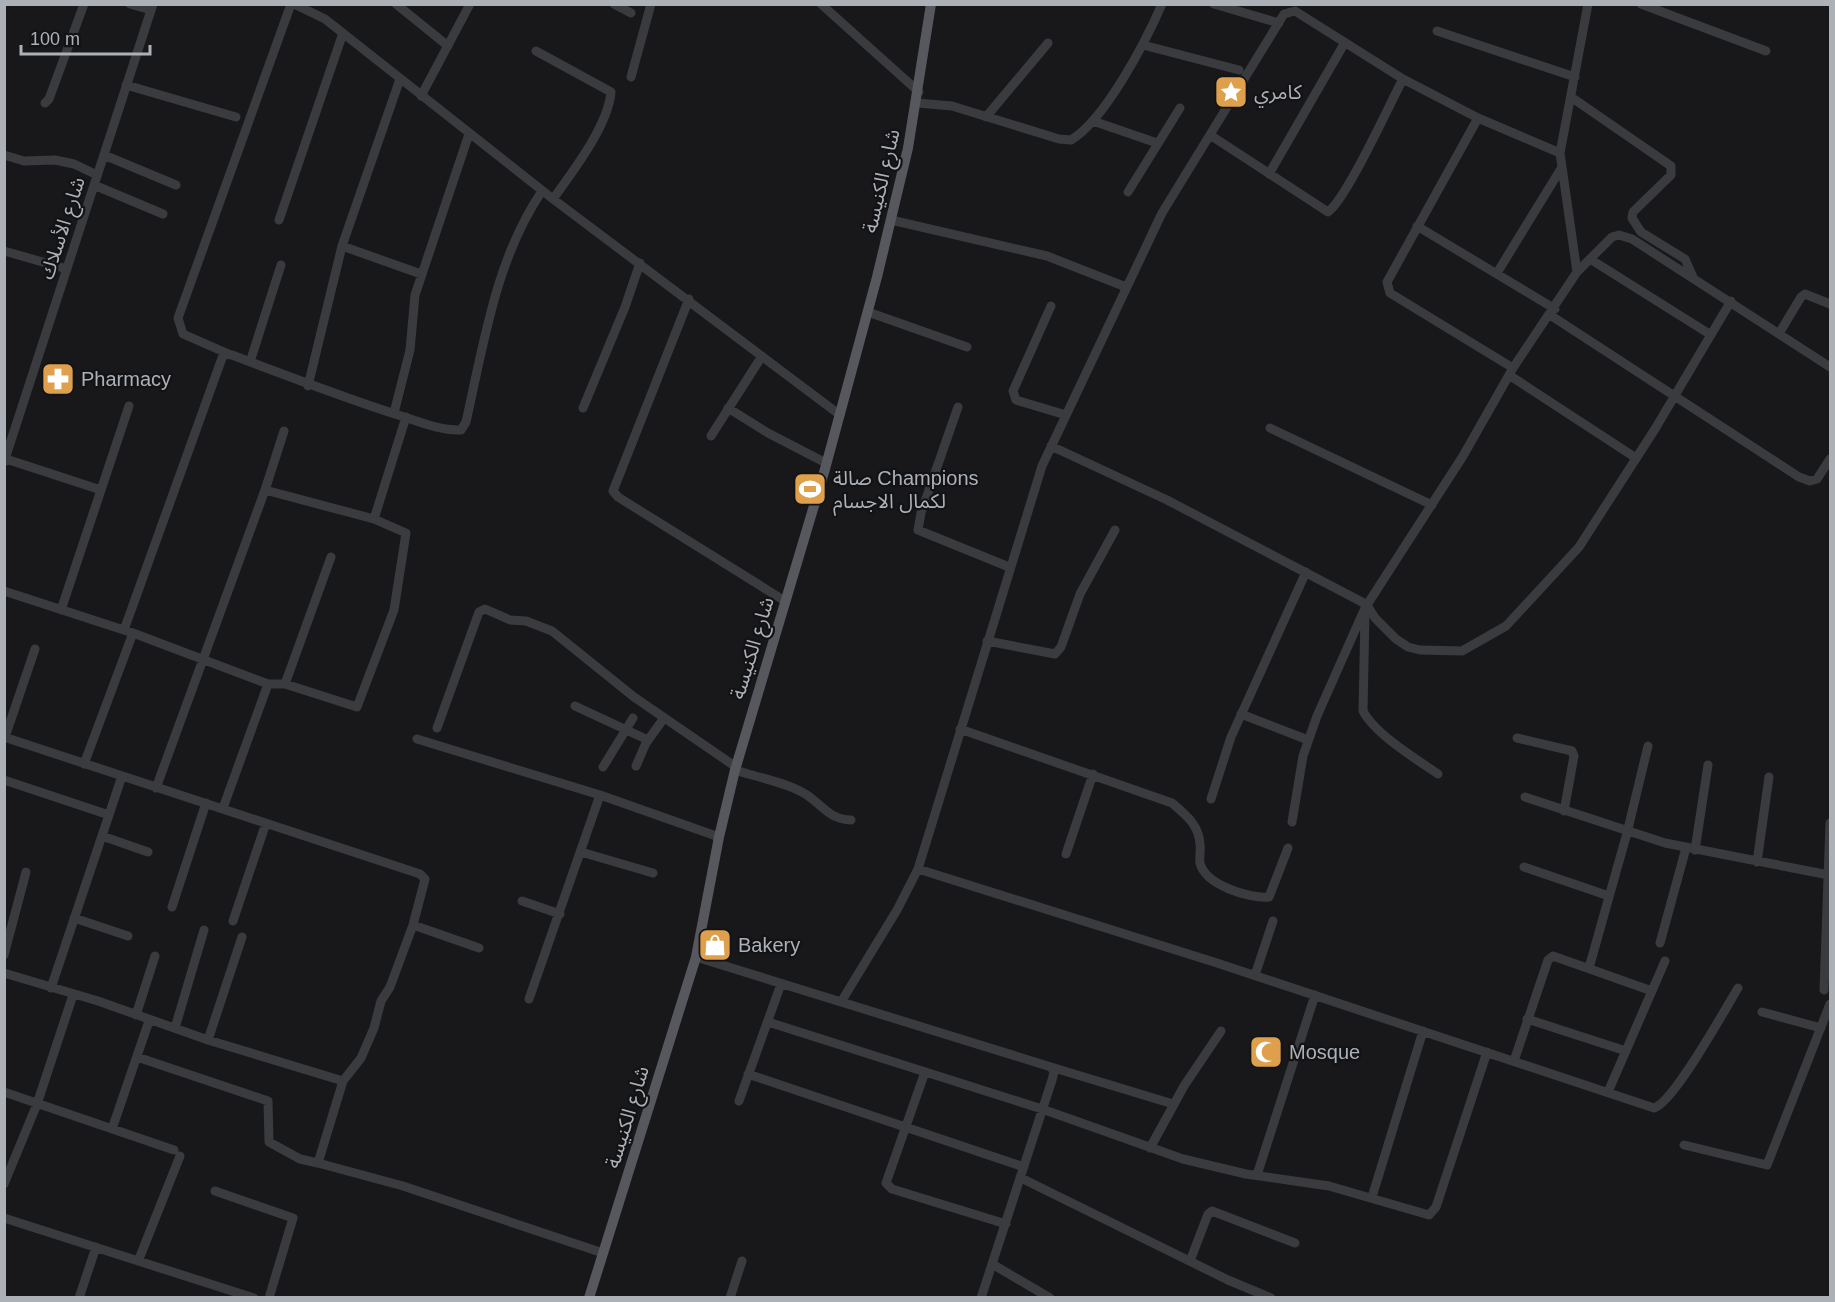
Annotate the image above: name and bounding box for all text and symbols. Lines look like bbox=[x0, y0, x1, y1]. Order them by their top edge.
scale bar bbox=[21, 18, 150, 56]
text: 100 m bbox=[30, 29, 80, 49]
place icon: كامري bbox=[1213, 74, 1249, 110]
place label: كامري bbox=[1254, 81, 1302, 108]
street label: شارع الكنيسة bbox=[858, 127, 908, 236]
street label: شارع الأسلاك bbox=[35, 174, 93, 283]
pharmacy icon: Pharmacy bbox=[40, 361, 76, 397]
place label: Pharmacy bbox=[81, 368, 171, 390]
place label: صالة Champions لكمال الاجسام bbox=[833, 467, 979, 516]
sports icon: صالة Champions لكمال الاجسام bbox=[792, 471, 828, 507]
street label: شارع الكنيسة bbox=[726, 594, 782, 703]
shop icon: Bakery bbox=[697, 927, 733, 963]
place label: Bakery bbox=[738, 934, 800, 956]
mosque icon: Mosque bbox=[1248, 1034, 1284, 1070]
place label: Mosque bbox=[1289, 1041, 1360, 1063]
street label: شارع الكنيسة bbox=[601, 1063, 657, 1172]

